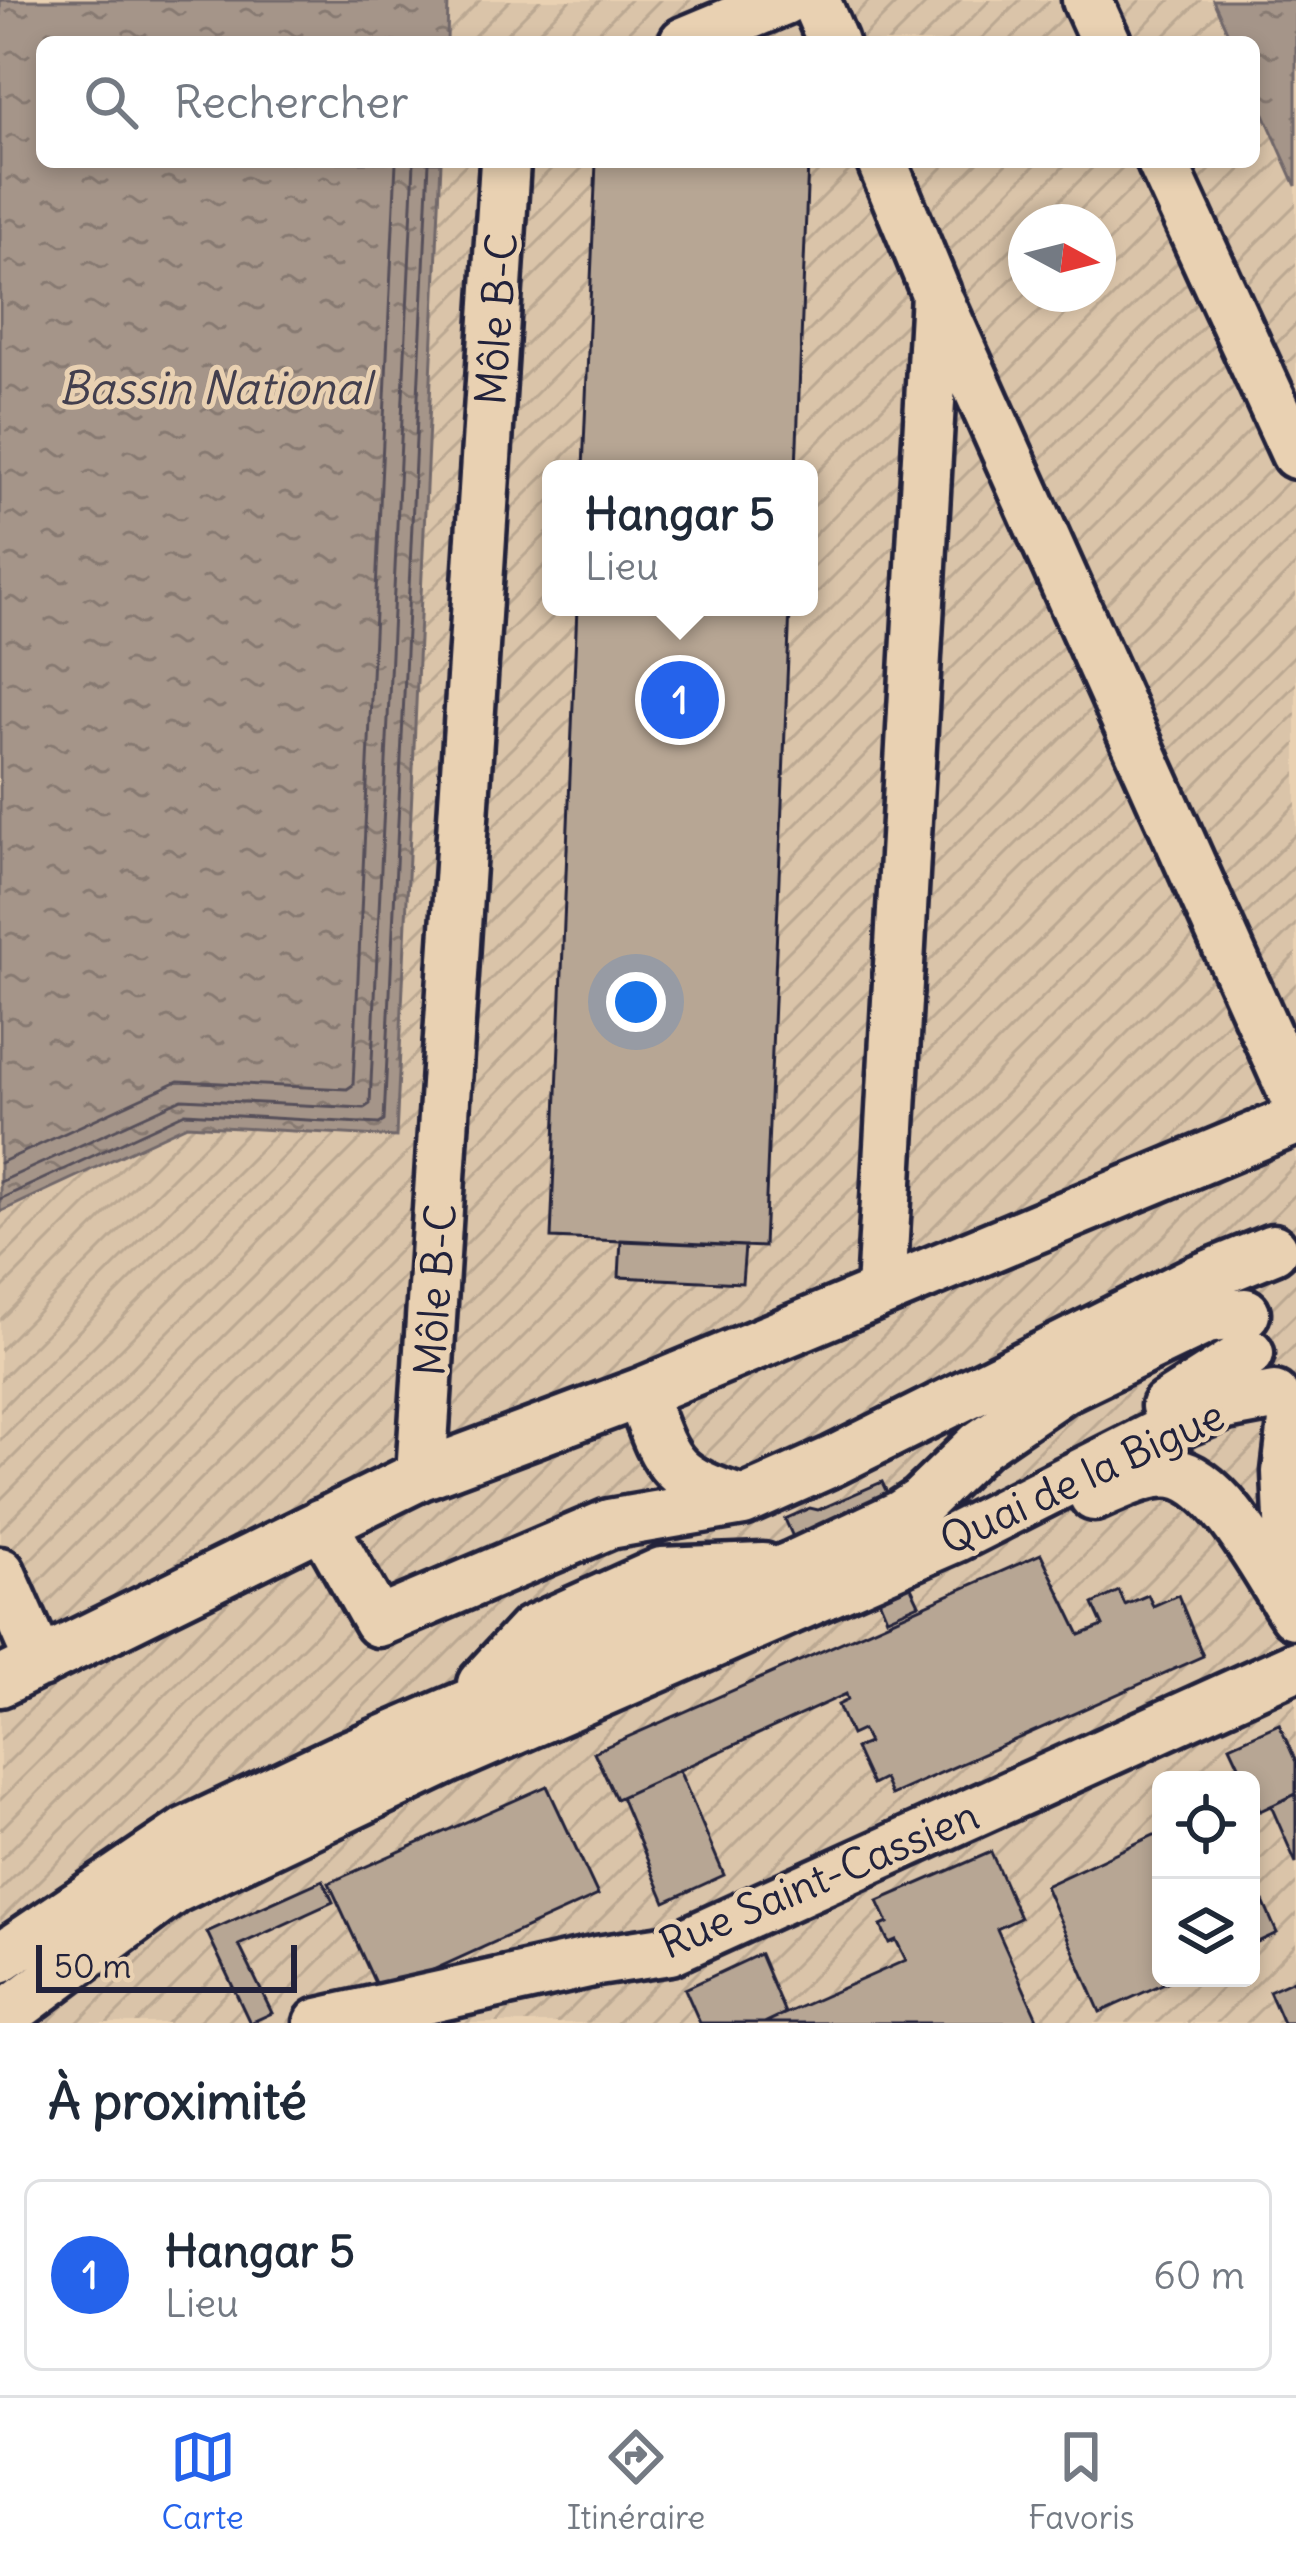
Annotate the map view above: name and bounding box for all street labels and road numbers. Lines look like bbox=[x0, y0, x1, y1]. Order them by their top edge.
street label: Môle B-C bbox=[464, 231, 528, 407]
street label: Môle B-C bbox=[403, 1202, 467, 1378]
street label: Quai de la Bigue bbox=[932, 1389, 1232, 1565]
street label: Rue Saint-Cassien bbox=[652, 1788, 986, 1970]

